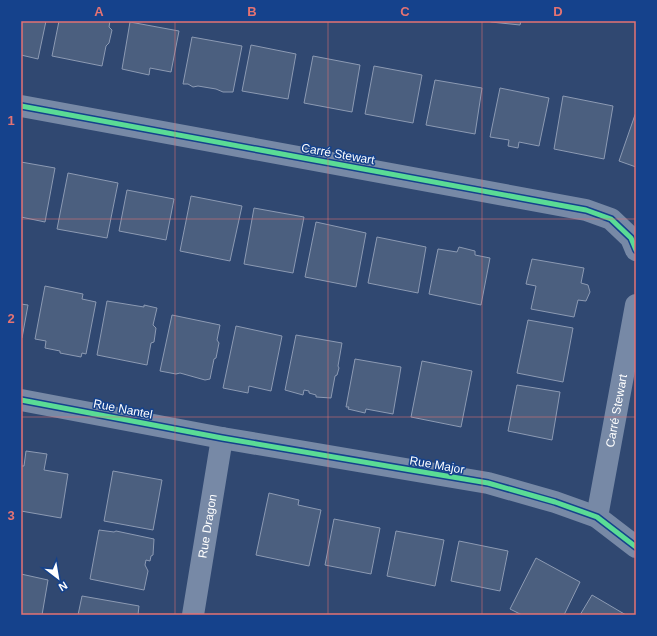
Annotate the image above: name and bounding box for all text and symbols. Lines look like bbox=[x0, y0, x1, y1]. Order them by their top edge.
text: A bbox=[94, 4, 104, 19]
text: B bbox=[247, 4, 257, 19]
text: C bbox=[400, 4, 410, 19]
text: D bbox=[553, 4, 563, 19]
text: 1 bbox=[7, 113, 15, 128]
street label: Carré Stewart bbox=[300, 141, 376, 167]
text: 2 bbox=[7, 311, 15, 326]
street label: Carré Stewart bbox=[603, 372, 630, 449]
street label: Rue Nantel bbox=[92, 396, 154, 422]
street label: Rue Major bbox=[409, 453, 465, 477]
street label: Rue Dragon bbox=[195, 493, 220, 559]
text: 3 bbox=[7, 508, 15, 523]
north arrow bbox=[38, 558, 78, 598]
text: N bbox=[57, 579, 70, 594]

